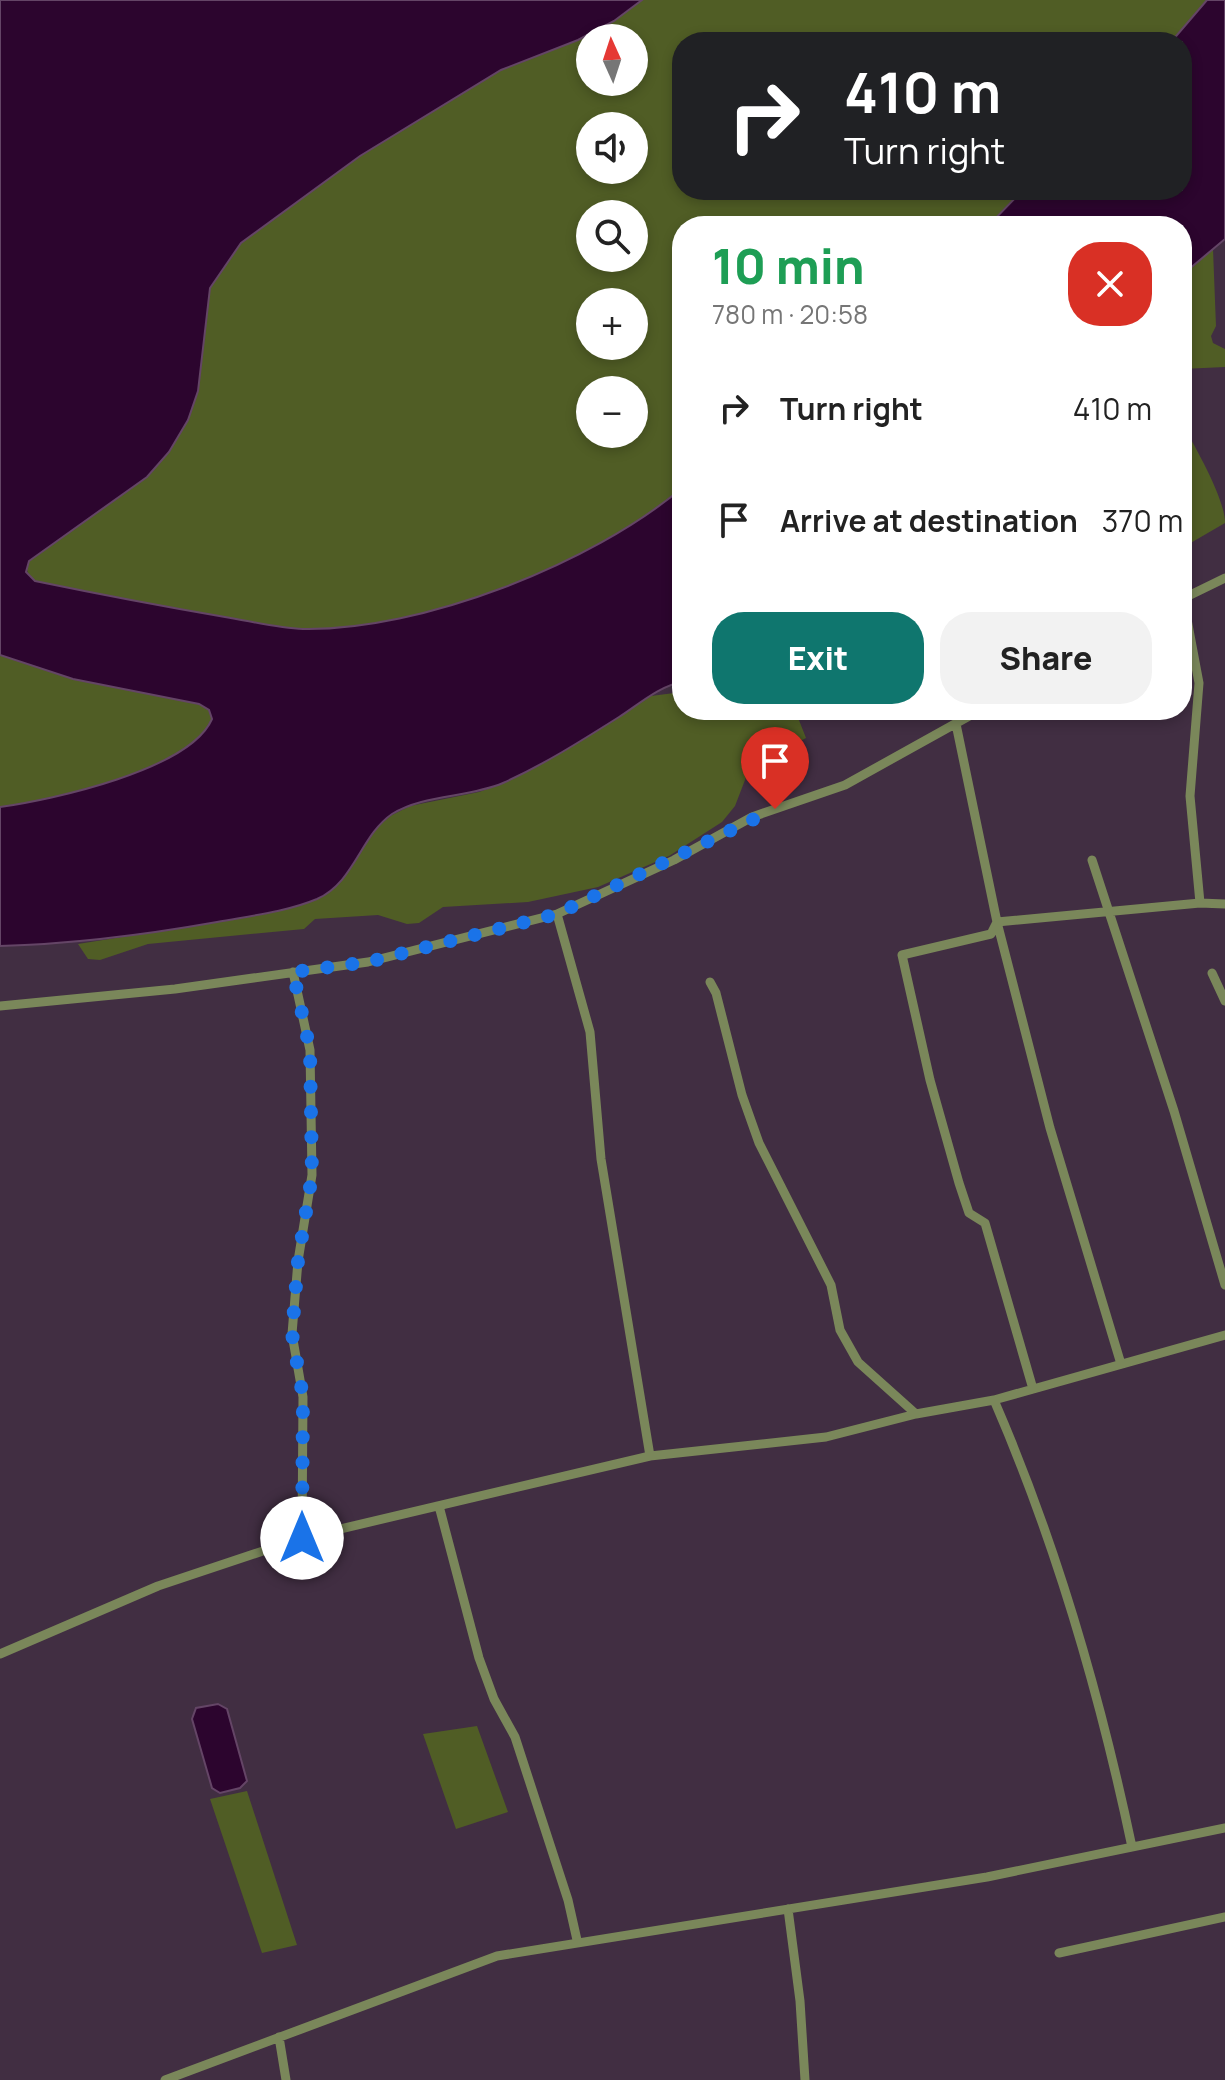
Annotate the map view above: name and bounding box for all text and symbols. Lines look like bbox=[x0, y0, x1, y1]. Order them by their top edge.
north arrow bbox=[576, 24, 648, 96]
map controls bbox=[576, 24, 648, 448]
text: 410 m bbox=[844, 53, 1001, 130]
icon: right bbox=[712, 64, 816, 168]
button: sound bbox=[576, 112, 648, 184]
text: Turn right bbox=[844, 126, 1005, 175]
button: search bbox=[576, 200, 648, 272]
text: 10 min bbox=[712, 233, 864, 298]
button: close bbox=[1068, 242, 1152, 326]
button: + bbox=[576, 288, 648, 360]
text: 780 m · 20:58 bbox=[712, 296, 868, 332]
button: − bbox=[576, 376, 648, 448]
icon: right bbox=[712, 386, 756, 430]
text: Turn right bbox=[780, 388, 923, 429]
text: 410 m bbox=[1073, 388, 1152, 429]
icon: arrive bbox=[712, 498, 756, 542]
text: Arrive at destination bbox=[780, 500, 1078, 541]
text: 370 m bbox=[1102, 500, 1183, 541]
button: Exit bbox=[712, 612, 924, 704]
button: Share bbox=[940, 612, 1152, 704]
pin bbox=[741, 727, 809, 809]
icon: arrive bbox=[753, 739, 797, 783]
position arrow bbox=[260, 1496, 344, 1580]

